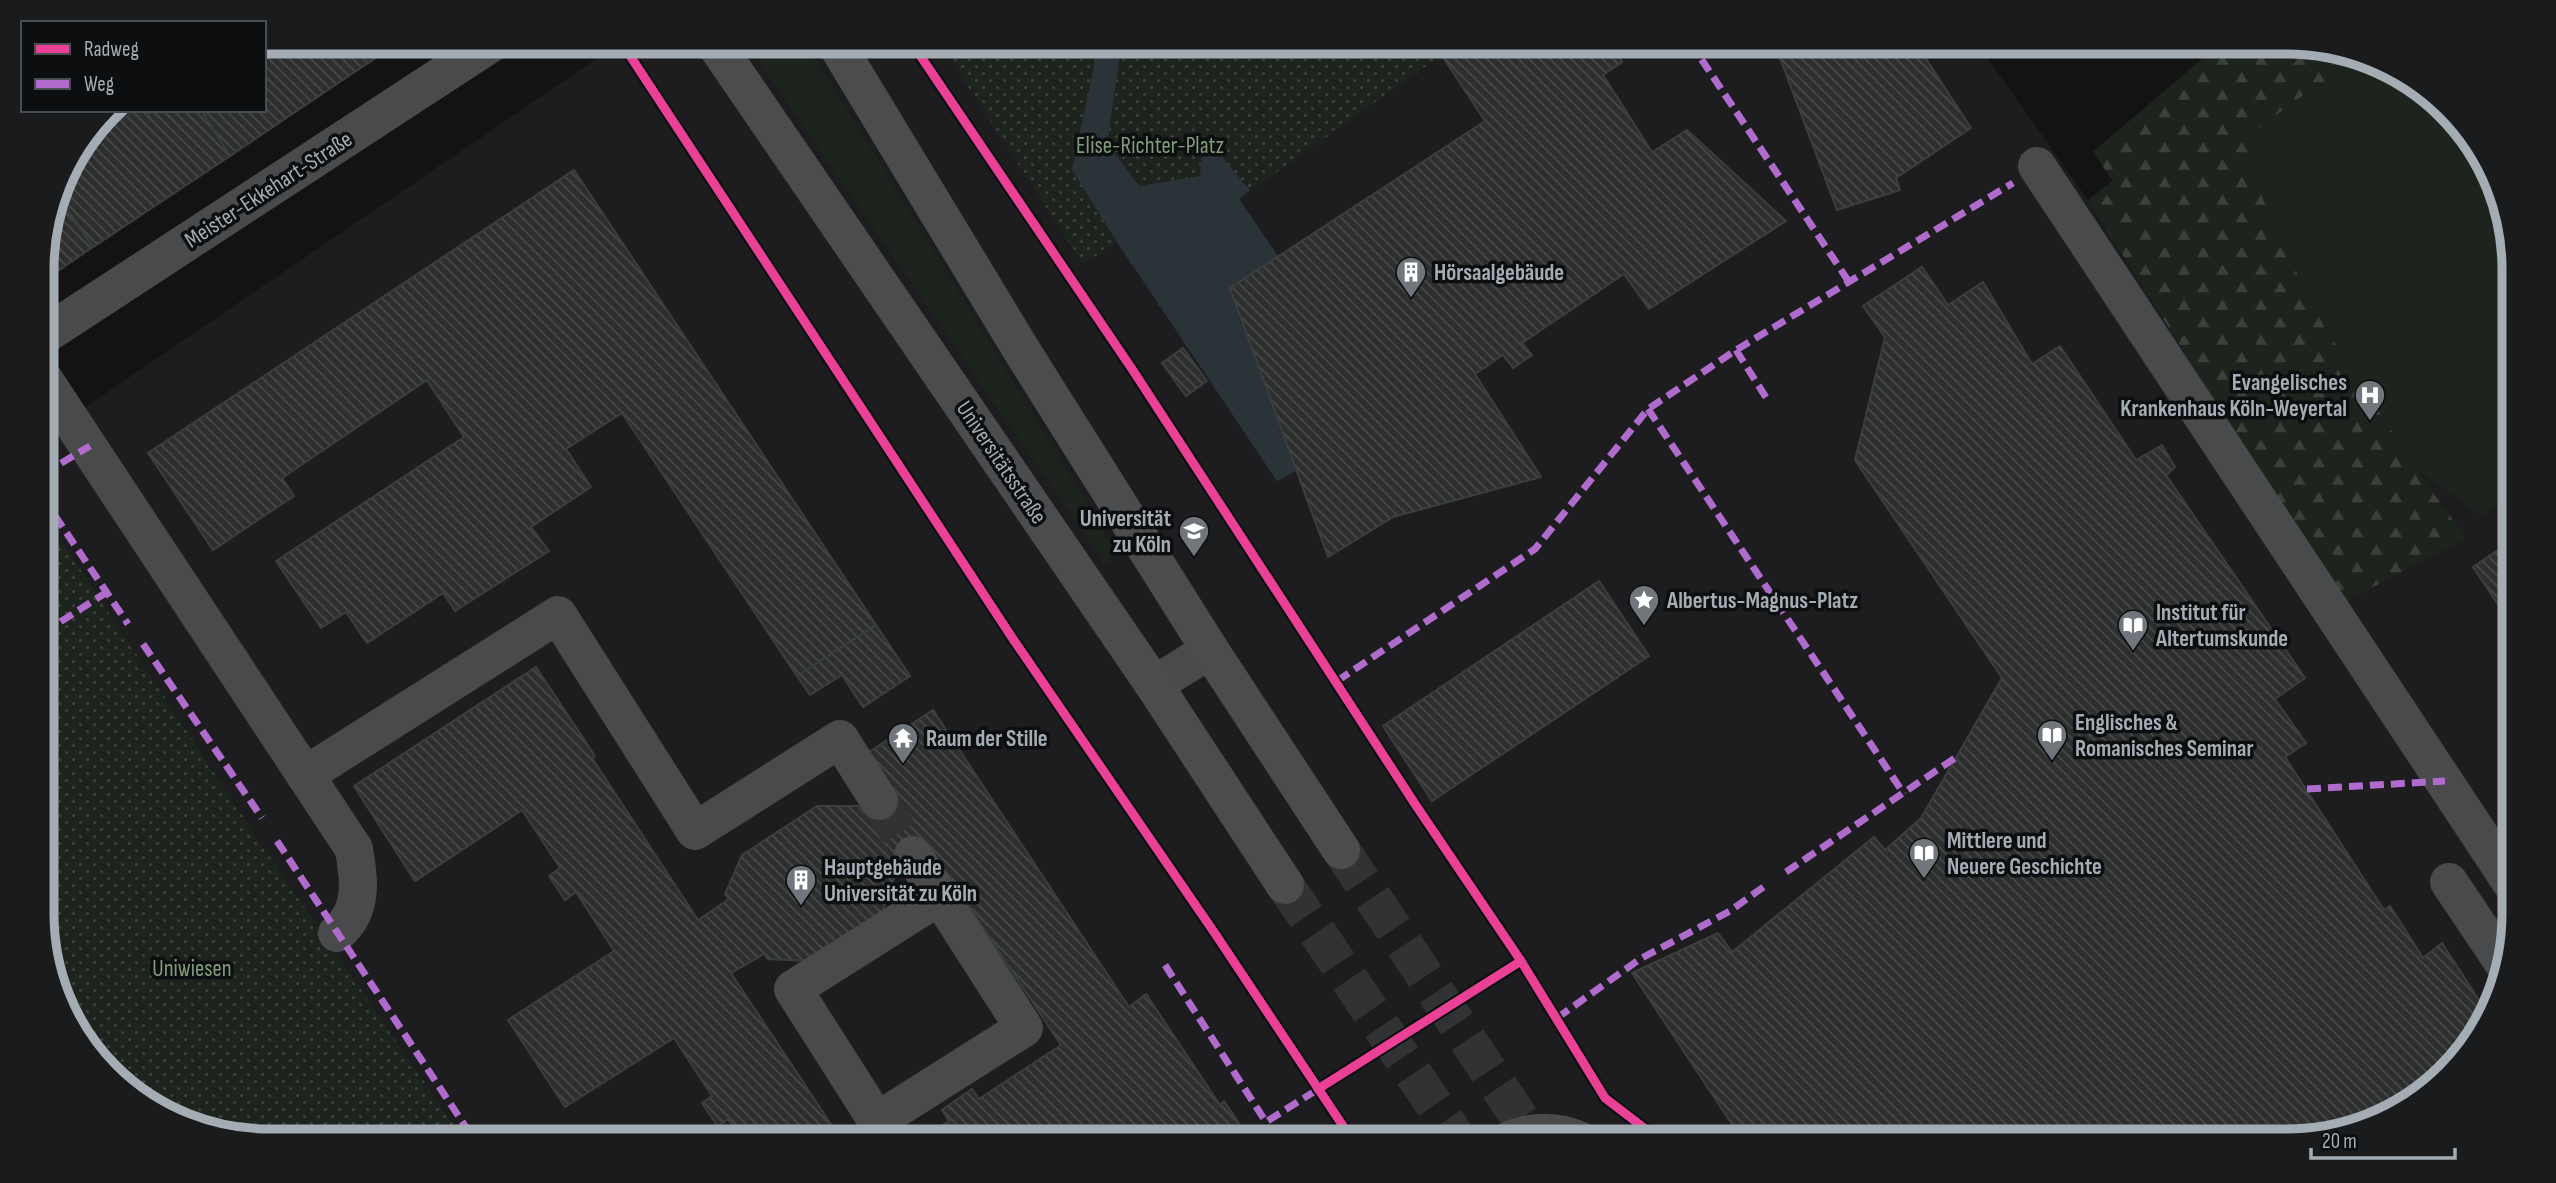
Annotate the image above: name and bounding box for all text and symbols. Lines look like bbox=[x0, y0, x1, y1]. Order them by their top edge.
legend bbox=[21, 21, 266, 112]
text: Radweg bbox=[84, 37, 139, 62]
text: Weg bbox=[84, 72, 114, 97]
street label: Meister-Ekkehart-Straße bbox=[180, 125, 358, 254]
park label: Elise-Richter-Platz bbox=[1076, 132, 1224, 160]
building icon: Hörsaalgebäude bbox=[1394, 255, 1428, 299]
place label: Hörsaalgebäude bbox=[1434, 259, 1564, 287]
place label: Evangelisches Krankenhaus Köln-Weyertal bbox=[2120, 369, 2347, 423]
hospital icon: Evangelisches Krankenhaus Köln-Weyertal bbox=[2353, 378, 2387, 422]
street label: Universitätsstraße bbox=[950, 396, 1053, 529]
place label: Universität zu Köln bbox=[1080, 505, 1171, 559]
school or university icon: Universität zu Köln bbox=[1177, 514, 1211, 558]
place icon: Albertus-Magnus-Platz bbox=[1627, 583, 1661, 627]
place label: Albertus-Magnus-Platz bbox=[1666, 587, 1858, 615]
place label: Institut für Altertumskunde bbox=[2155, 599, 2288, 653]
library icon: Institut für Altertumskunde bbox=[2116, 608, 2150, 652]
place label: Englisches & Romanisches Seminar bbox=[2075, 709, 2254, 763]
library icon: Englisches & Romanisches Seminar bbox=[2035, 718, 2069, 762]
temple icon: Raum der Stille bbox=[886, 721, 920, 765]
place label: Raum der Stille bbox=[926, 725, 1048, 753]
place label: Mittlere und Neuere Geschichte bbox=[1947, 827, 2102, 881]
library icon: Mittlere und Neuere Geschichte bbox=[1907, 836, 1941, 880]
place label: Hauptgebäude Universität zu Köln bbox=[824, 854, 977, 908]
building icon: Hauptgebäude Universität zu Köln bbox=[784, 863, 818, 907]
park label: Uniwiesen bbox=[152, 955, 232, 983]
scale bar bbox=[2311, 1116, 2454, 1160]
text: 20 m bbox=[2322, 1129, 2357, 1154]

